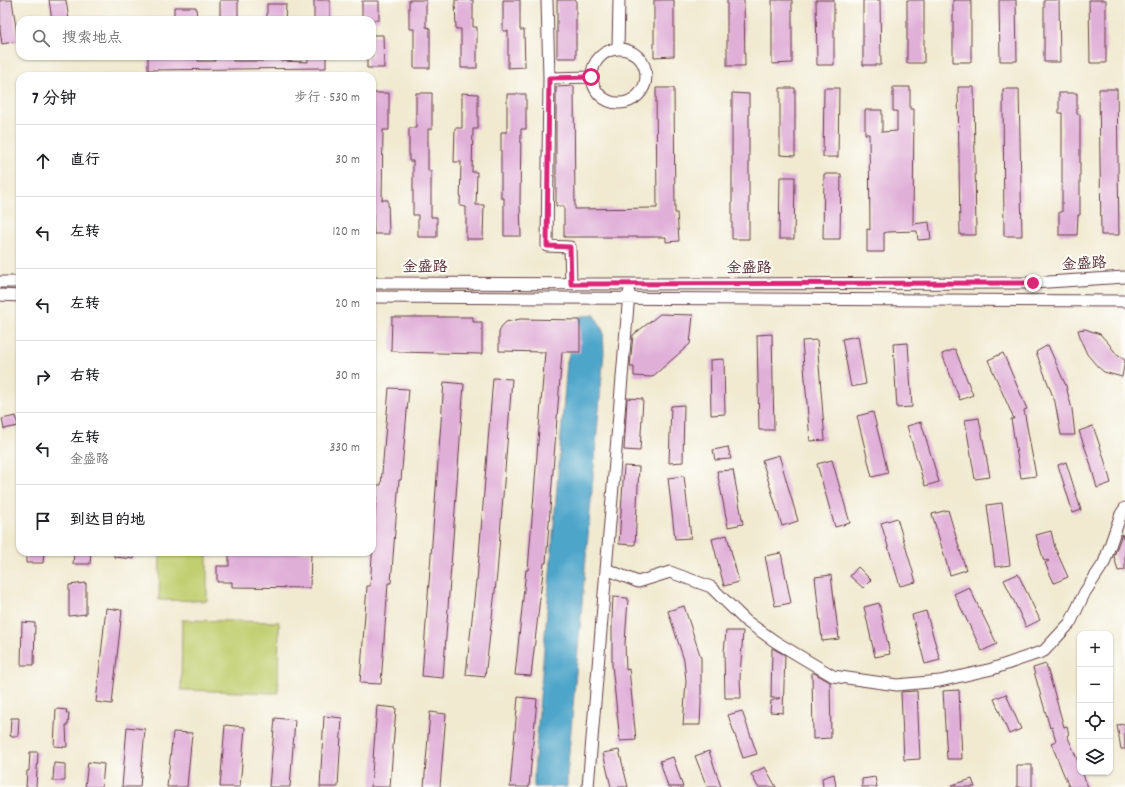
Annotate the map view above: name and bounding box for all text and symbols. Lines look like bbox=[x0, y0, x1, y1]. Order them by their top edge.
search box bbox=[16, 16, 376, 60]
icon: search bbox=[30, 27, 52, 49]
text: 搜索地点 bbox=[62, 28, 122, 50]
route start bbox=[582, 68, 600, 86]
text: 7 分钟 bbox=[32, 88, 76, 112]
text: 步行 · 530 m bbox=[294, 89, 360, 108]
icon: ahead bbox=[32, 150, 54, 172]
text: 直行 bbox=[70, 150, 100, 172]
text: 30 m bbox=[335, 151, 360, 170]
icon: left bbox=[32, 222, 54, 244]
text: 左转 bbox=[70, 222, 100, 244]
text: 120 m bbox=[332, 223, 360, 242]
street label: 金盛路 bbox=[1061, 253, 1107, 277]
street label: 金盛路 bbox=[402, 257, 448, 279]
street label: 金盛路 bbox=[726, 258, 772, 280]
route end bbox=[1024, 274, 1042, 292]
icon: left bbox=[32, 294, 54, 316]
text: 左转 bbox=[70, 294, 100, 316]
text: 20 m bbox=[335, 295, 360, 314]
icon: right bbox=[32, 366, 54, 388]
text: 右转 bbox=[70, 366, 100, 388]
text: 30 m bbox=[335, 367, 360, 386]
text: 左转 bbox=[70, 428, 100, 450]
icon: left bbox=[32, 438, 54, 460]
text: 330 m bbox=[329, 439, 360, 458]
text: 金盛路 bbox=[70, 451, 109, 470]
icon: arrive bbox=[32, 510, 54, 532]
text: 到达目的地 bbox=[70, 510, 145, 532]
map controls bbox=[1077, 631, 1113, 775]
button: + bbox=[1077, 631, 1113, 667]
button: − bbox=[1077, 667, 1113, 703]
button: locate bbox=[1077, 703, 1113, 739]
button: layers bbox=[1077, 739, 1113, 775]

